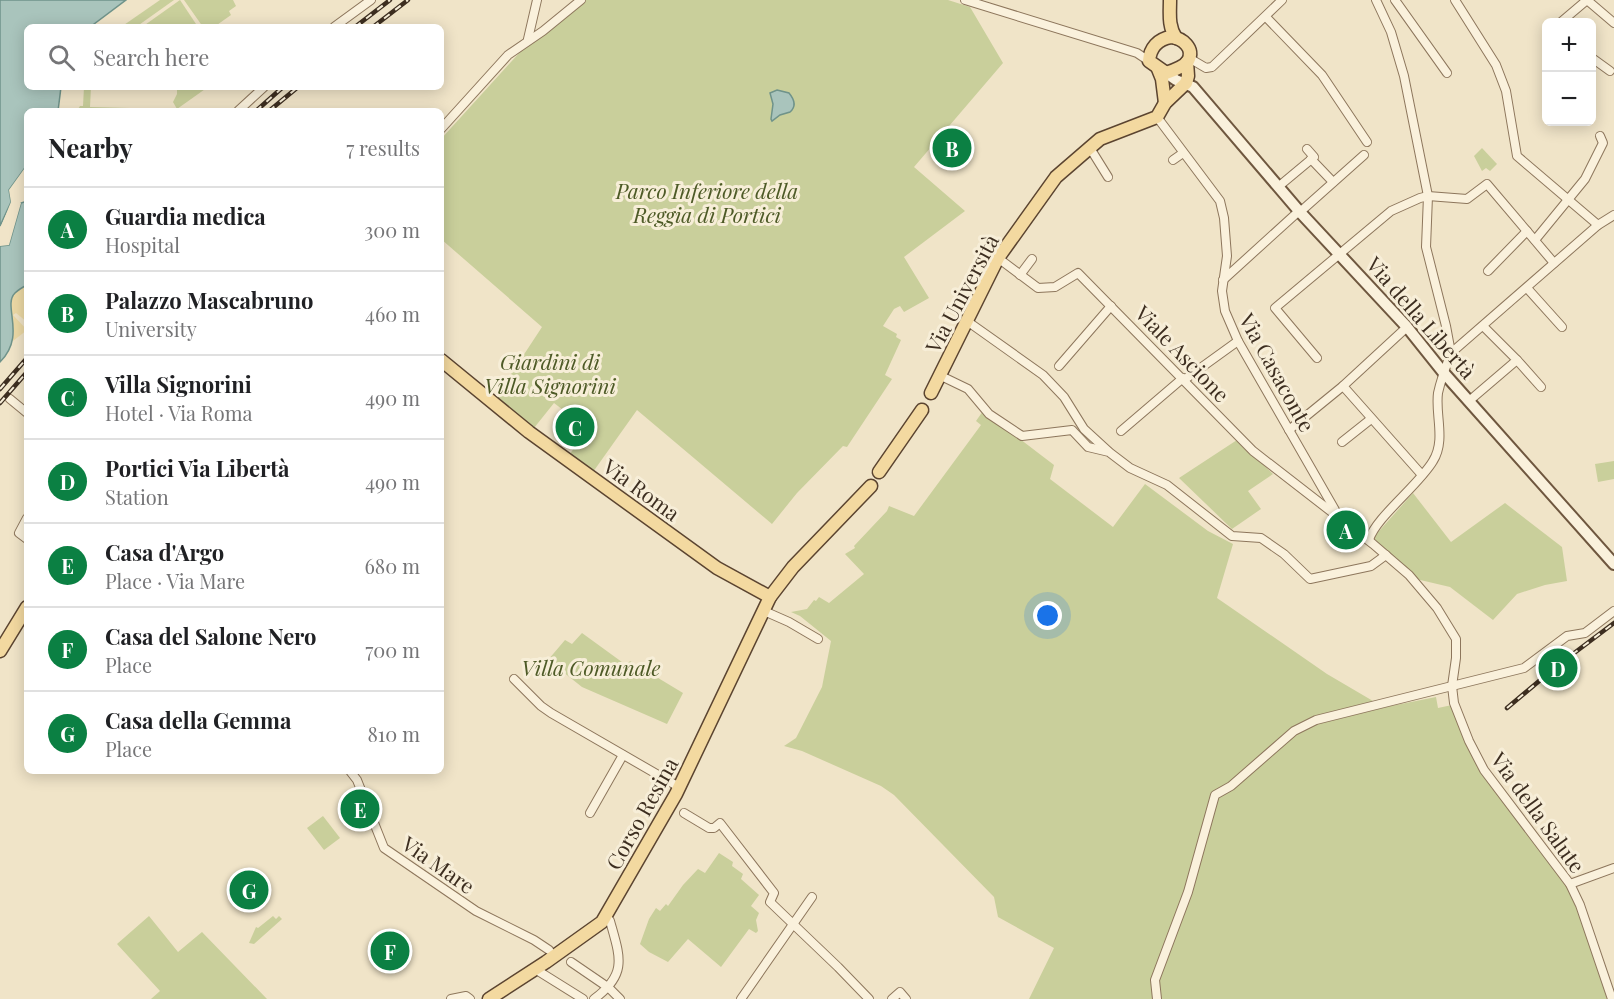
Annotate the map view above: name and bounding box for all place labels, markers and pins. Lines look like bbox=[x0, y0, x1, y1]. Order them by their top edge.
pin: B bbox=[932, 126, 972, 170]
pin: C bbox=[556, 404, 594, 450]
pin: A bbox=[1326, 508, 1366, 552]
pin: D bbox=[1538, 646, 1578, 690]
pin: E bbox=[340, 786, 380, 832]
pin: G bbox=[230, 868, 268, 912]
pin: F bbox=[370, 928, 410, 974]

